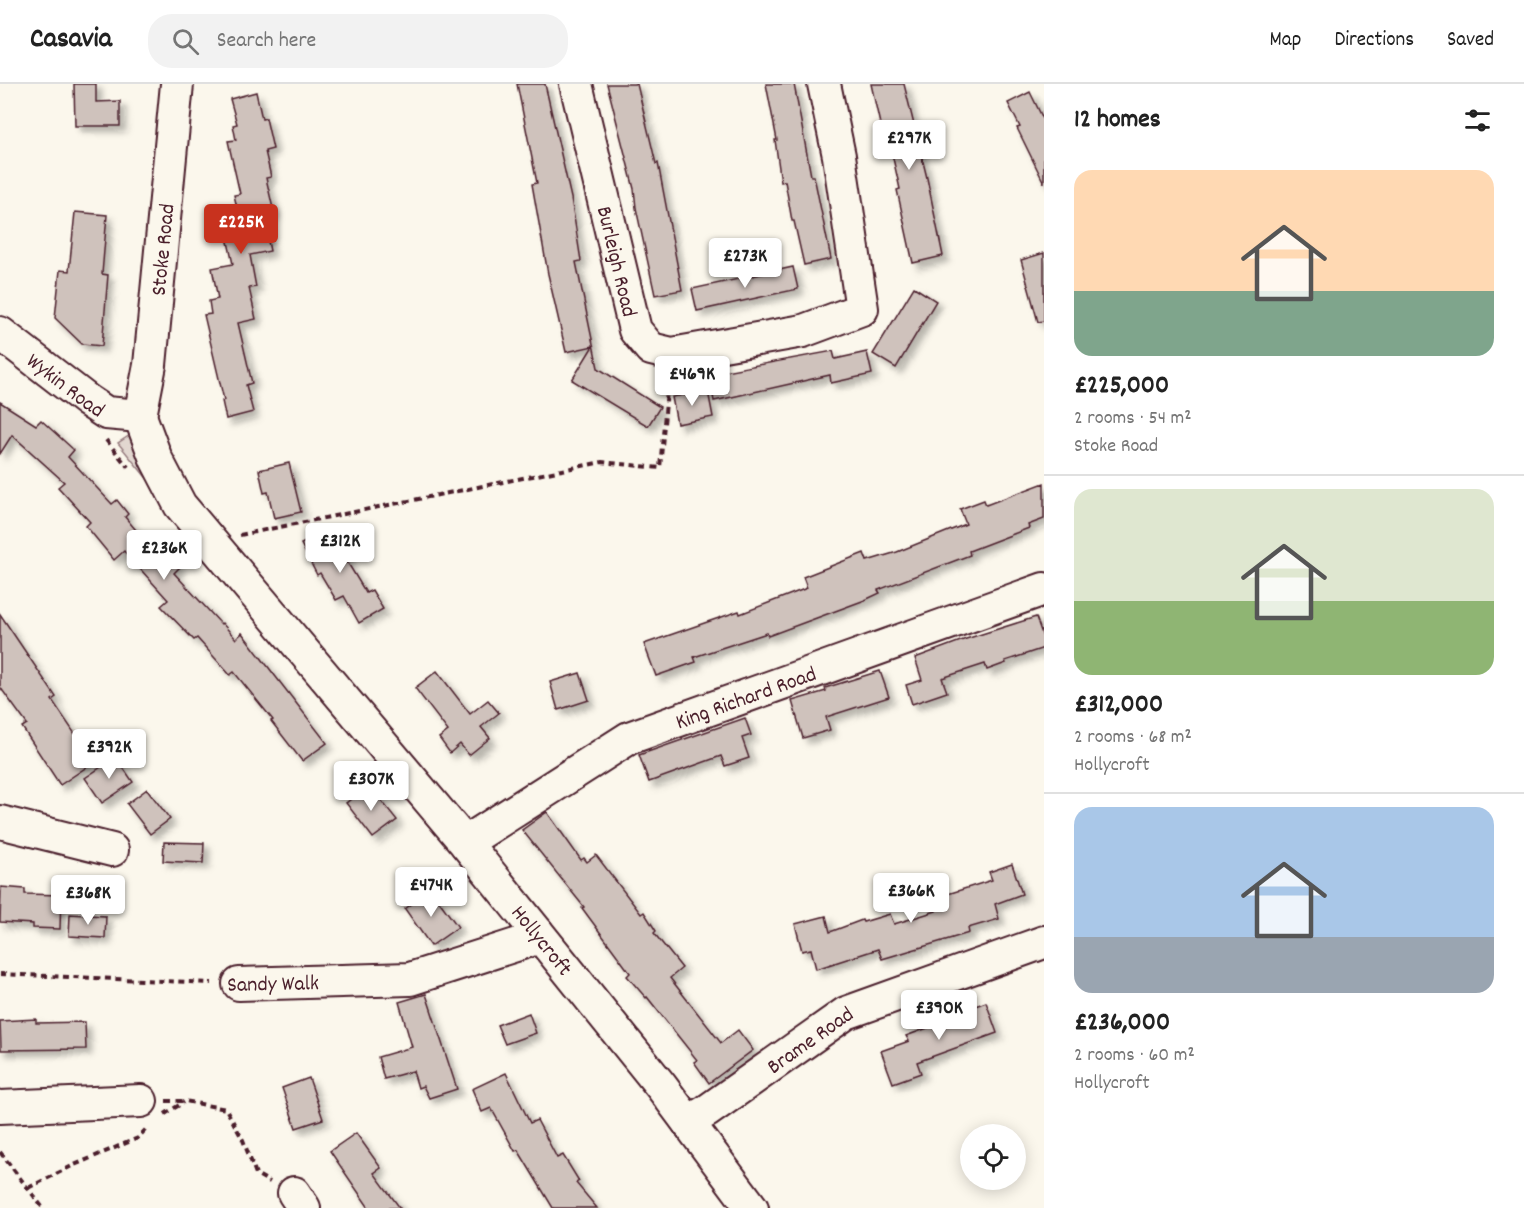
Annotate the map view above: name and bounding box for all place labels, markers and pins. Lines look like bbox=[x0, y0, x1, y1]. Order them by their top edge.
pin: £297K bbox=[867, 120, 951, 171]
pin: £225K bbox=[199, 204, 283, 255]
pin: £273K bbox=[703, 238, 787, 289]
pin: £469K bbox=[650, 356, 734, 407]
pin: £312K bbox=[298, 523, 382, 574]
pin: £236K bbox=[122, 530, 206, 581]
pin: £392K bbox=[67, 729, 151, 780]
pin: £307K bbox=[329, 761, 413, 812]
pin: £474K bbox=[389, 867, 473, 918]
pin: £366K bbox=[869, 873, 953, 924]
pin: £368K bbox=[46, 875, 130, 926]
pin: £390K bbox=[897, 990, 981, 1041]

